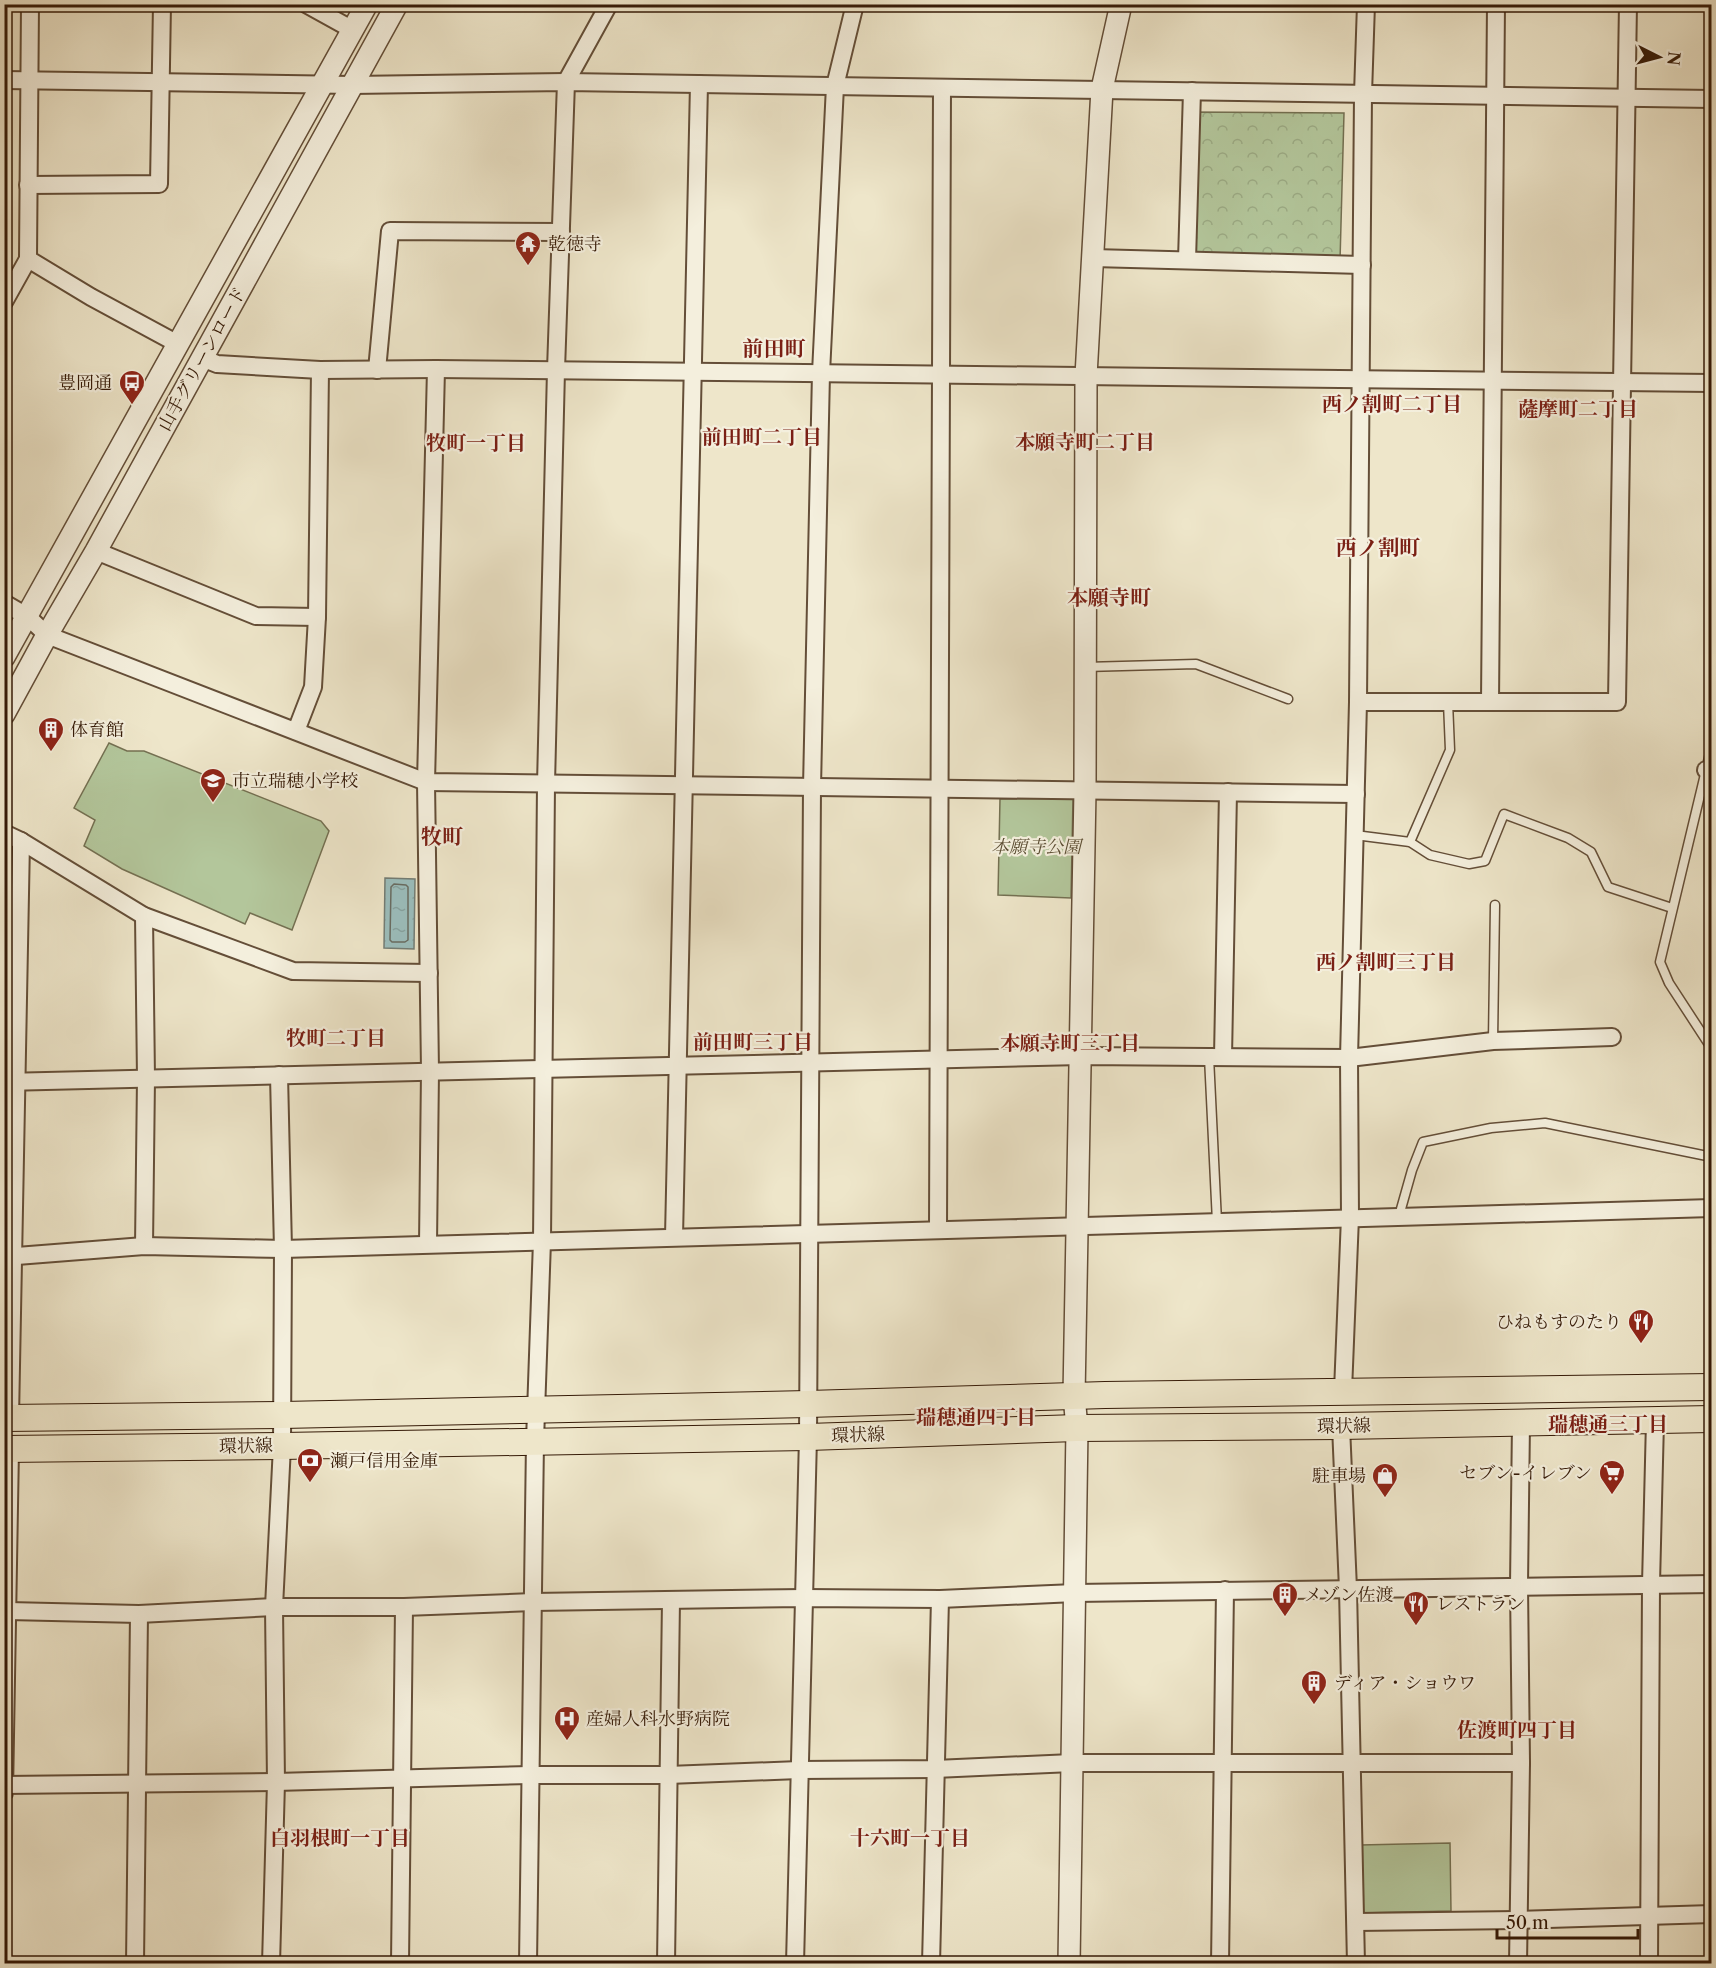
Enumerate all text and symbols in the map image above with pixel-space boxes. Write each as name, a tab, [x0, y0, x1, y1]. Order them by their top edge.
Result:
north arrow	[1629, 27, 1689, 87]
text: N	[1663, 51, 1685, 67]
temple icon: 乾徳寺	[513, 229, 543, 267]
place label: 乾徳寺	[548, 233, 602, 255]
street label: 山手グリーンロード	[153, 283, 251, 435]
district label: 前田町	[743, 336, 806, 361]
bus stop icon: 豊岡通	[117, 368, 147, 406]
place label: 豊岡通	[58, 372, 112, 394]
district label: 西ノ割町二丁目	[1322, 392, 1462, 416]
district label: 薩摩町二丁目	[1518, 397, 1638, 421]
district label: 前田町二丁目	[702, 425, 822, 449]
district label: 本願寺町二丁目	[1015, 430, 1155, 454]
district label: 牧町一丁目	[426, 431, 526, 455]
district label: 西ノ割町	[1336, 535, 1420, 560]
district label: 本願寺町	[1067, 585, 1151, 610]
building icon: 体育館	[36, 715, 66, 753]
place label: 体育館	[70, 719, 124, 741]
school or university icon: 市立瑞穂小学校	[198, 766, 228, 804]
place label: 市立瑞穂小学校	[232, 770, 358, 792]
district label: 牧町	[421, 824, 463, 849]
park label: 本願寺公園	[991, 836, 1084, 858]
district label: 西ノ割町三丁目	[1316, 950, 1456, 974]
district label: 牧町二丁目	[286, 1026, 386, 1050]
district label: 前田町三丁目	[693, 1030, 813, 1054]
district label: 本願寺町三丁目	[1000, 1031, 1140, 1055]
restaurant icon: ひねもすのたり	[1626, 1307, 1656, 1345]
place label: ひねもすのたり	[1496, 1311, 1622, 1333]
district label: 瑞穂通四丁目	[916, 1405, 1036, 1429]
district label: 瑞穂通三丁目	[1548, 1412, 1668, 1436]
street label: 環状線	[1317, 1415, 1371, 1437]
street label: 環状線	[831, 1423, 885, 1447]
street label: 環状線	[219, 1435, 273, 1457]
bank icon: 瀬戸信用金庫	[295, 1446, 325, 1484]
place label: 瀬戸信用金庫	[330, 1450, 438, 1472]
supermarket icon: セブン-イレブン	[1597, 1458, 1627, 1496]
shop icon: 駐車場	[1370, 1461, 1400, 1499]
place label: セブン-イレブン	[1459, 1462, 1592, 1484]
place label: 駐車場	[1312, 1465, 1366, 1487]
building icon: メゾン佐渡	[1270, 1580, 1300, 1618]
place label: メゾン佐渡	[1304, 1584, 1393, 1606]
restaurant icon: レストラン	[1401, 1589, 1431, 1627]
place label: レストラン	[1436, 1593, 1525, 1615]
building icon: ディア・ショウワ	[1299, 1668, 1329, 1706]
place label: ディア・ショウワ	[1334, 1672, 1476, 1694]
hospital icon: 産婦人科水野病院	[552, 1704, 582, 1742]
place label: 産婦人科水野病院	[586, 1708, 730, 1730]
district label: 佐渡町四丁目	[1457, 1718, 1577, 1742]
district label: 白羽根町一丁目	[270, 1826, 410, 1850]
district label: 十六町一丁目	[850, 1826, 970, 1850]
scale bar	[1497, 1902, 1638, 1940]
text: 50 m	[1506, 1912, 1549, 1934]

